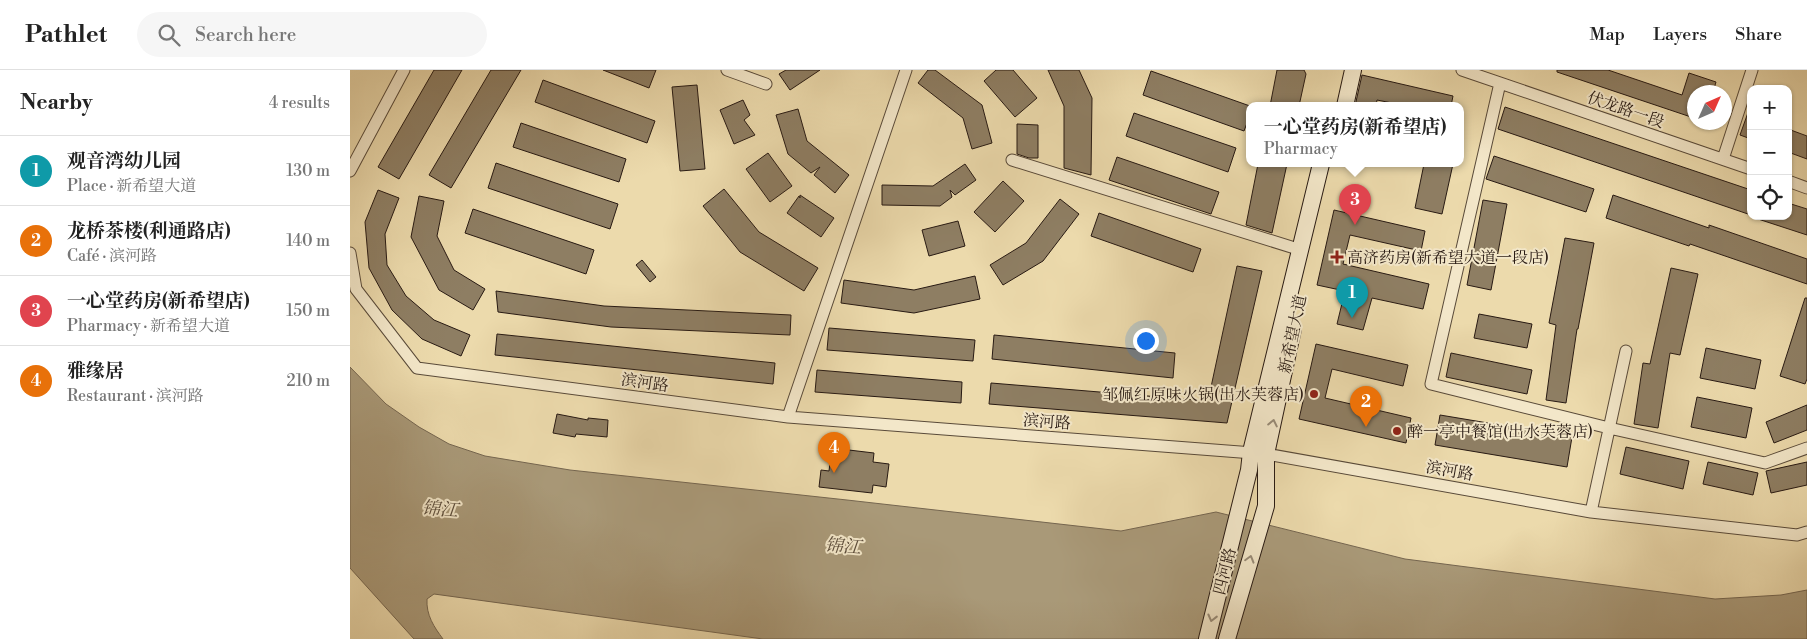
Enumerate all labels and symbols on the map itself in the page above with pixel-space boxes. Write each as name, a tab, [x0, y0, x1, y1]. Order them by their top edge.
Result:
north arrow	[1687, 85, 1732, 130]
street label: 伏龙路一段	[1585, 87, 1667, 132]
pin: 3	[1339, 184, 1371, 225]
place label: 高济药房(新希望大道一段店)	[1347, 248, 1549, 268]
marker: 高济药房(新希望大道一段店)	[1331, 251, 1343, 263]
pin: 1	[1336, 277, 1368, 318]
street label: 新希望大道	[1275, 293, 1311, 375]
your location	[1133, 328, 1159, 354]
street label: 滨河路	[620, 370, 670, 396]
place label: 邹佩红原味火锅(出水芙蓉店)	[1102, 385, 1304, 405]
pin: 2	[1350, 386, 1382, 427]
marker: 邹佩红原味火锅(出水芙蓉店)	[1308, 388, 1320, 400]
street label: 滨河路	[1022, 410, 1072, 434]
one-way arrow	[1267, 419, 1278, 428]
place label: 醉一亭中餐馆(出水芙蓉店)	[1407, 422, 1593, 442]
marker: 醉一亭中餐馆(出水芙蓉店)	[1391, 425, 1403, 437]
pin: 4	[818, 432, 850, 473]
street label: 滨河路	[1424, 457, 1475, 485]
water label: 锦江	[421, 496, 462, 523]
water label: 锦江	[824, 533, 865, 560]
street label: 四河路	[1209, 546, 1240, 597]
one-way arrow	[1245, 555, 1255, 563]
one-way arrow	[1207, 614, 1218, 623]

